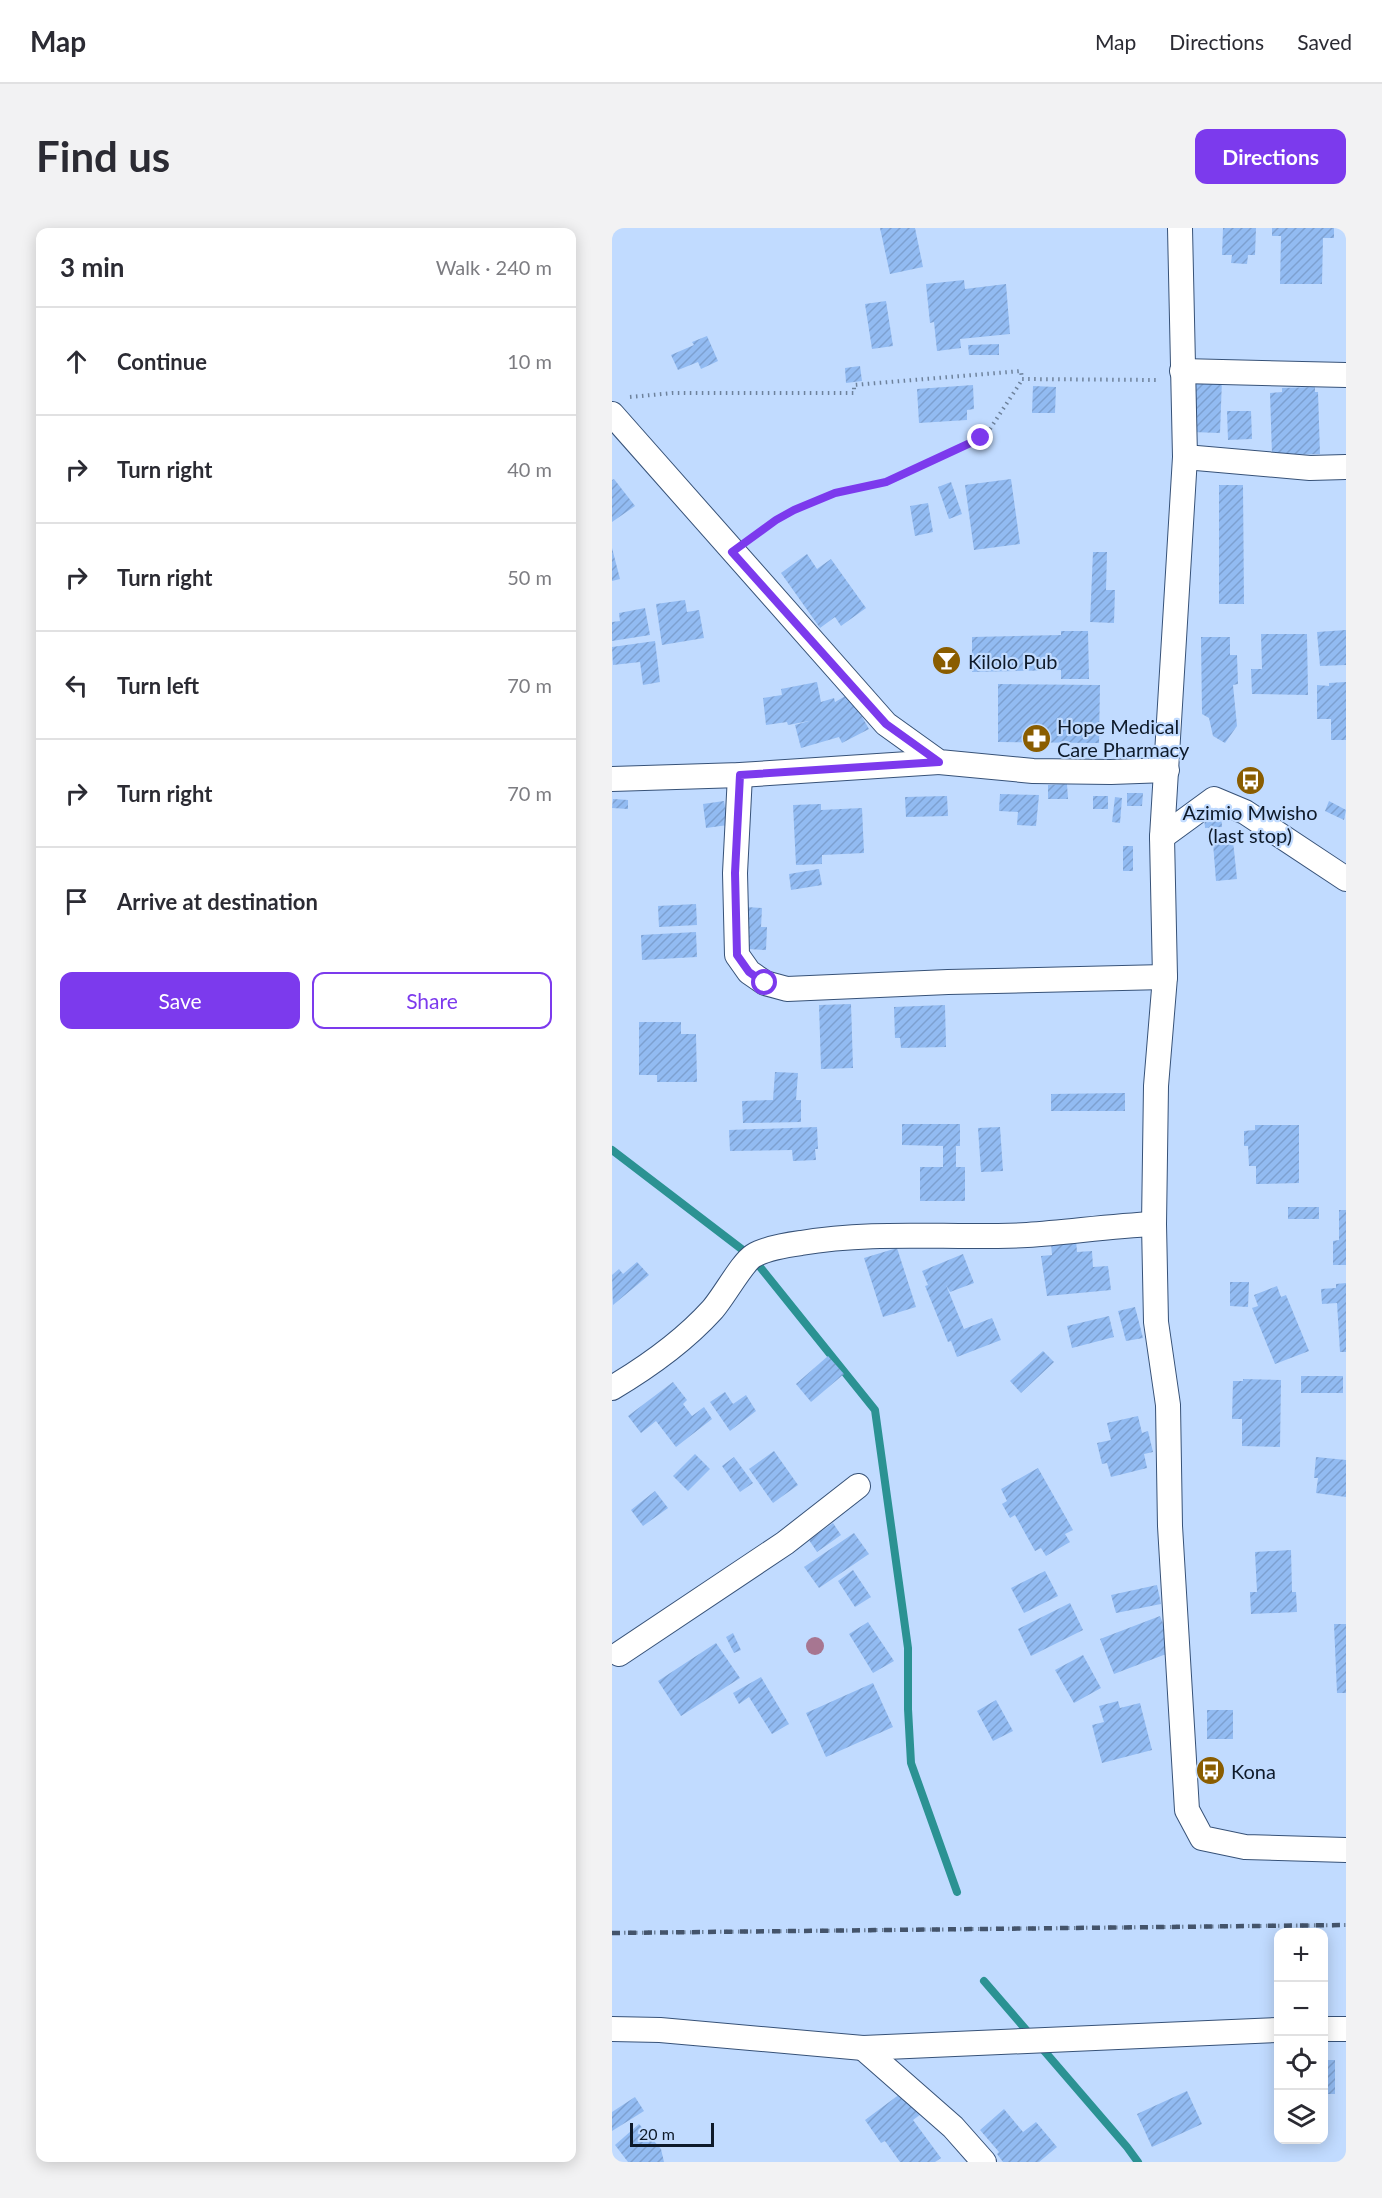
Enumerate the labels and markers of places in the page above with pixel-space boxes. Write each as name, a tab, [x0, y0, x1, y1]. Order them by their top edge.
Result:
bar icon: Kilolo Pub	[931, 645, 963, 677]
place label: Kilolo Pub	[968, 649, 1058, 673]
place label: Hope Medical Care Pharmacy	[1057, 714, 1190, 761]
pharmacy icon: Hope Medical Care Pharmacy	[1020, 722, 1052, 754]
bus stop icon: Azimio Mwisho (last stop)	[1234, 765, 1266, 797]
place label: Azimio Mwisho (last stop)	[1182, 800, 1318, 847]
bus stop icon: Kona	[1194, 1755, 1226, 1787]
place label: Kona	[1231, 1759, 1276, 1783]

